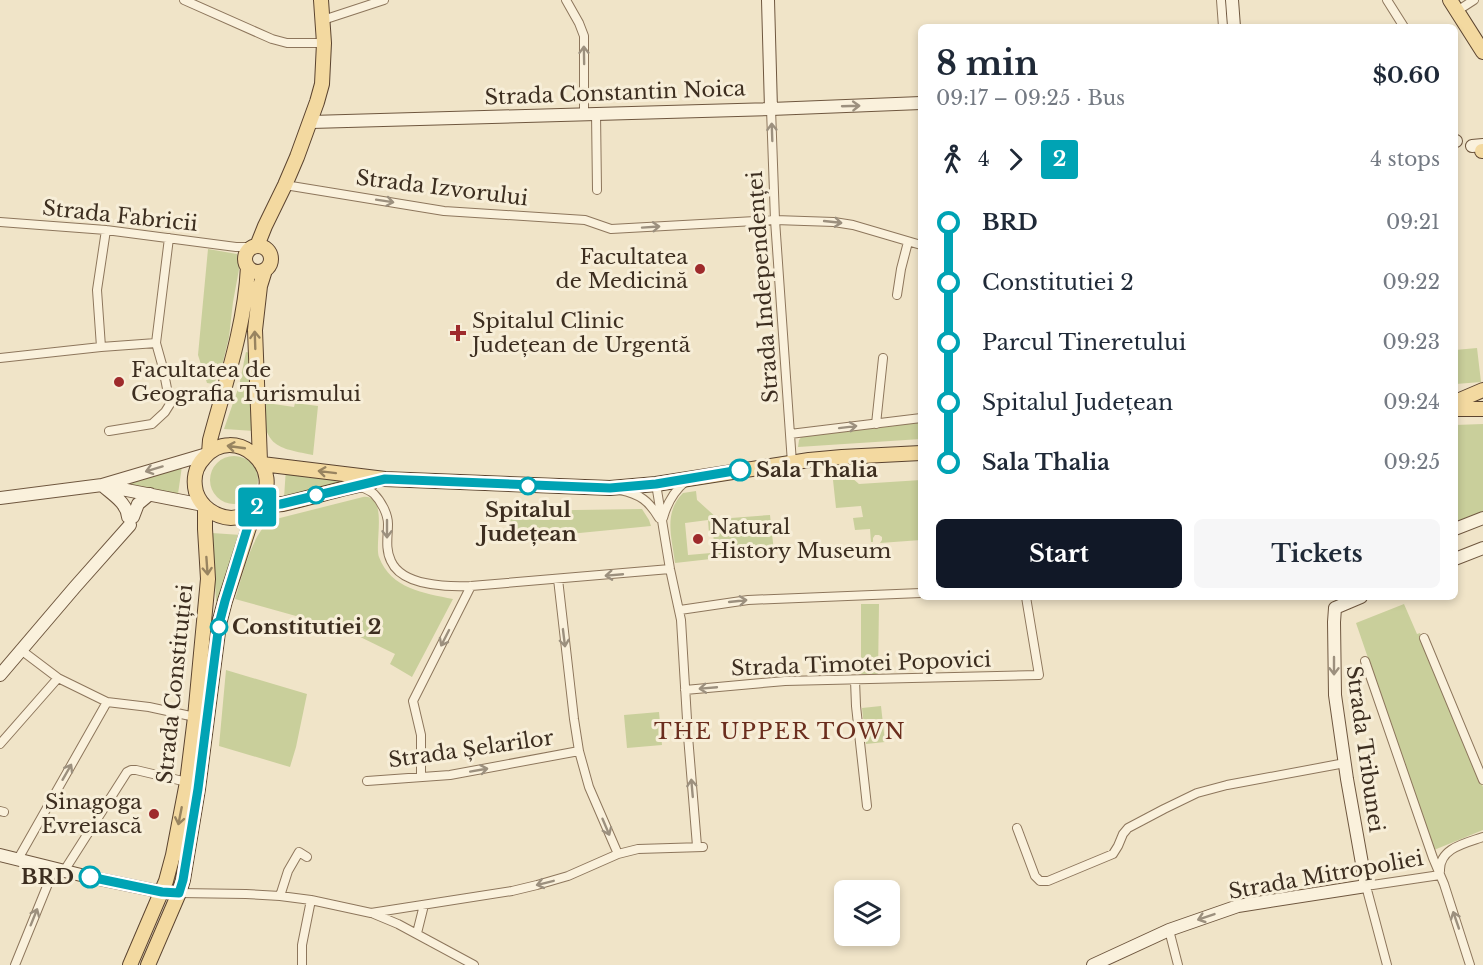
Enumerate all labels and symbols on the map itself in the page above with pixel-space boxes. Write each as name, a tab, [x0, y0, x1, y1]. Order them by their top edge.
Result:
one-way arrow	[578, 45, 590, 65]
street label: Strada Constantin Noica	[484, 75, 746, 111]
one-way arrow	[840, 100, 860, 111]
one-way arrow	[766, 122, 778, 142]
street label: Strada Izvorului	[354, 165, 530, 211]
street label: Strada Independenței	[742, 170, 784, 404]
street label: Strada Fabricii	[41, 195, 199, 237]
one-way arrow	[374, 196, 394, 207]
one-way arrow	[823, 217, 843, 228]
one-way arrow	[641, 221, 661, 232]
place label: Facultatea de Medicină	[556, 244, 688, 294]
marker: Facultatea de Medicină	[693, 262, 707, 276]
place label: Spitalul Clinic Județean de Urgentă	[469, 308, 691, 358]
marker: Spitalul Clinic Județean de Urgentă	[449, 324, 467, 342]
one-way arrow	[250, 330, 261, 350]
place label: Facultatea de Geografia Turismului	[131, 357, 361, 407]
marker: Facultatea de Geografia Turismului	[112, 375, 126, 389]
one-way arrow	[838, 421, 858, 432]
one-way arrow	[226, 442, 246, 453]
place label: Sala Thalia	[756, 457, 878, 483]
marker: Sala Thalia	[729, 459, 751, 481]
one-way arrow	[145, 464, 164, 475]
one-way arrow	[318, 466, 338, 477]
marker: Spitalul Județean	[519, 477, 537, 495]
unlabelled marker	[307, 486, 325, 504]
line badge: 2	[238, 488, 276, 526]
place label: Spitalul Județean	[475, 497, 577, 547]
place label: Natural History Museum	[710, 514, 892, 564]
one-way arrow	[381, 518, 393, 538]
marker: Natural History Museum	[691, 532, 705, 546]
one-way arrow	[201, 555, 212, 575]
one-way arrow	[605, 569, 625, 580]
street label: Strada Constituției	[152, 583, 198, 785]
one-way arrow	[727, 595, 747, 606]
place label: Constitutiei 2	[232, 614, 381, 640]
marker: Constitutiei 2	[210, 618, 228, 636]
one-way arrow	[559, 627, 570, 647]
one-way arrow	[439, 629, 450, 647]
street label: Strada Timotei Popovici	[730, 646, 992, 682]
one-way arrow	[1328, 655, 1340, 675]
street label: Strada Tribunei	[1340, 664, 1390, 834]
one-way arrow	[699, 683, 718, 694]
district label: THE UPPER TOWN	[654, 718, 906, 745]
street label: Strada Șelarilor	[387, 725, 555, 773]
one-way arrow	[61, 764, 73, 781]
one-way arrow	[468, 764, 488, 775]
one-way arrow	[686, 779, 697, 799]
place label: Sinagoga Evreiască	[41, 789, 142, 839]
one-way arrow	[174, 806, 185, 826]
marker: Sinagoga Evreiască	[147, 807, 161, 821]
one-way arrow	[601, 817, 612, 835]
street label: Strada Mitropoliei	[1227, 845, 1425, 905]
place label: BRD	[21, 864, 74, 890]
marker: BRD	[79, 866, 101, 888]
one-way arrow	[535, 877, 554, 889]
one-way arrow	[30, 908, 41, 926]
one-way arrow	[1449, 911, 1460, 930]
one-way arrow	[1197, 913, 1216, 924]

